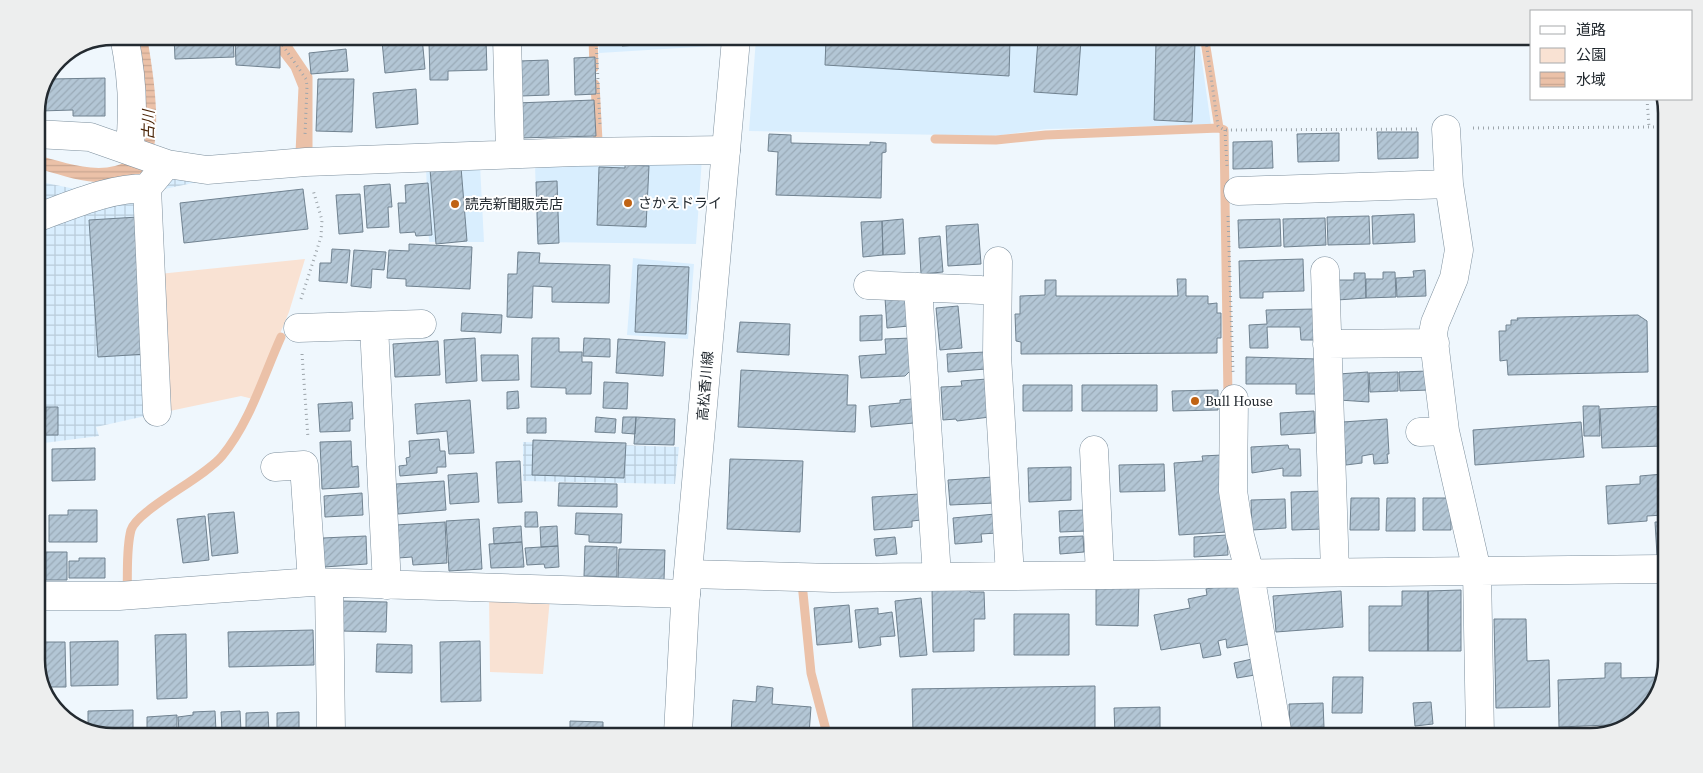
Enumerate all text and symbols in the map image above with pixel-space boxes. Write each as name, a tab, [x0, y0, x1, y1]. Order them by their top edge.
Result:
legend	[1530, 10, 1693, 100]
text: 道路	[1576, 19, 1606, 40]
text: 公園	[1576, 44, 1606, 65]
text: 水域	[1576, 69, 1606, 90]
water label: 古川	[137, 108, 159, 140]
place label: さかえドライ	[638, 193, 722, 213]
place label: 読売新聞販売店	[465, 194, 563, 214]
marker: さかえドライ	[622, 197, 634, 209]
marker: 読売新聞販売店	[449, 198, 461, 210]
street label: 高松香川線	[692, 350, 718, 422]
place label: Bull House	[1205, 391, 1273, 411]
marker: Bull House	[1189, 395, 1201, 407]

